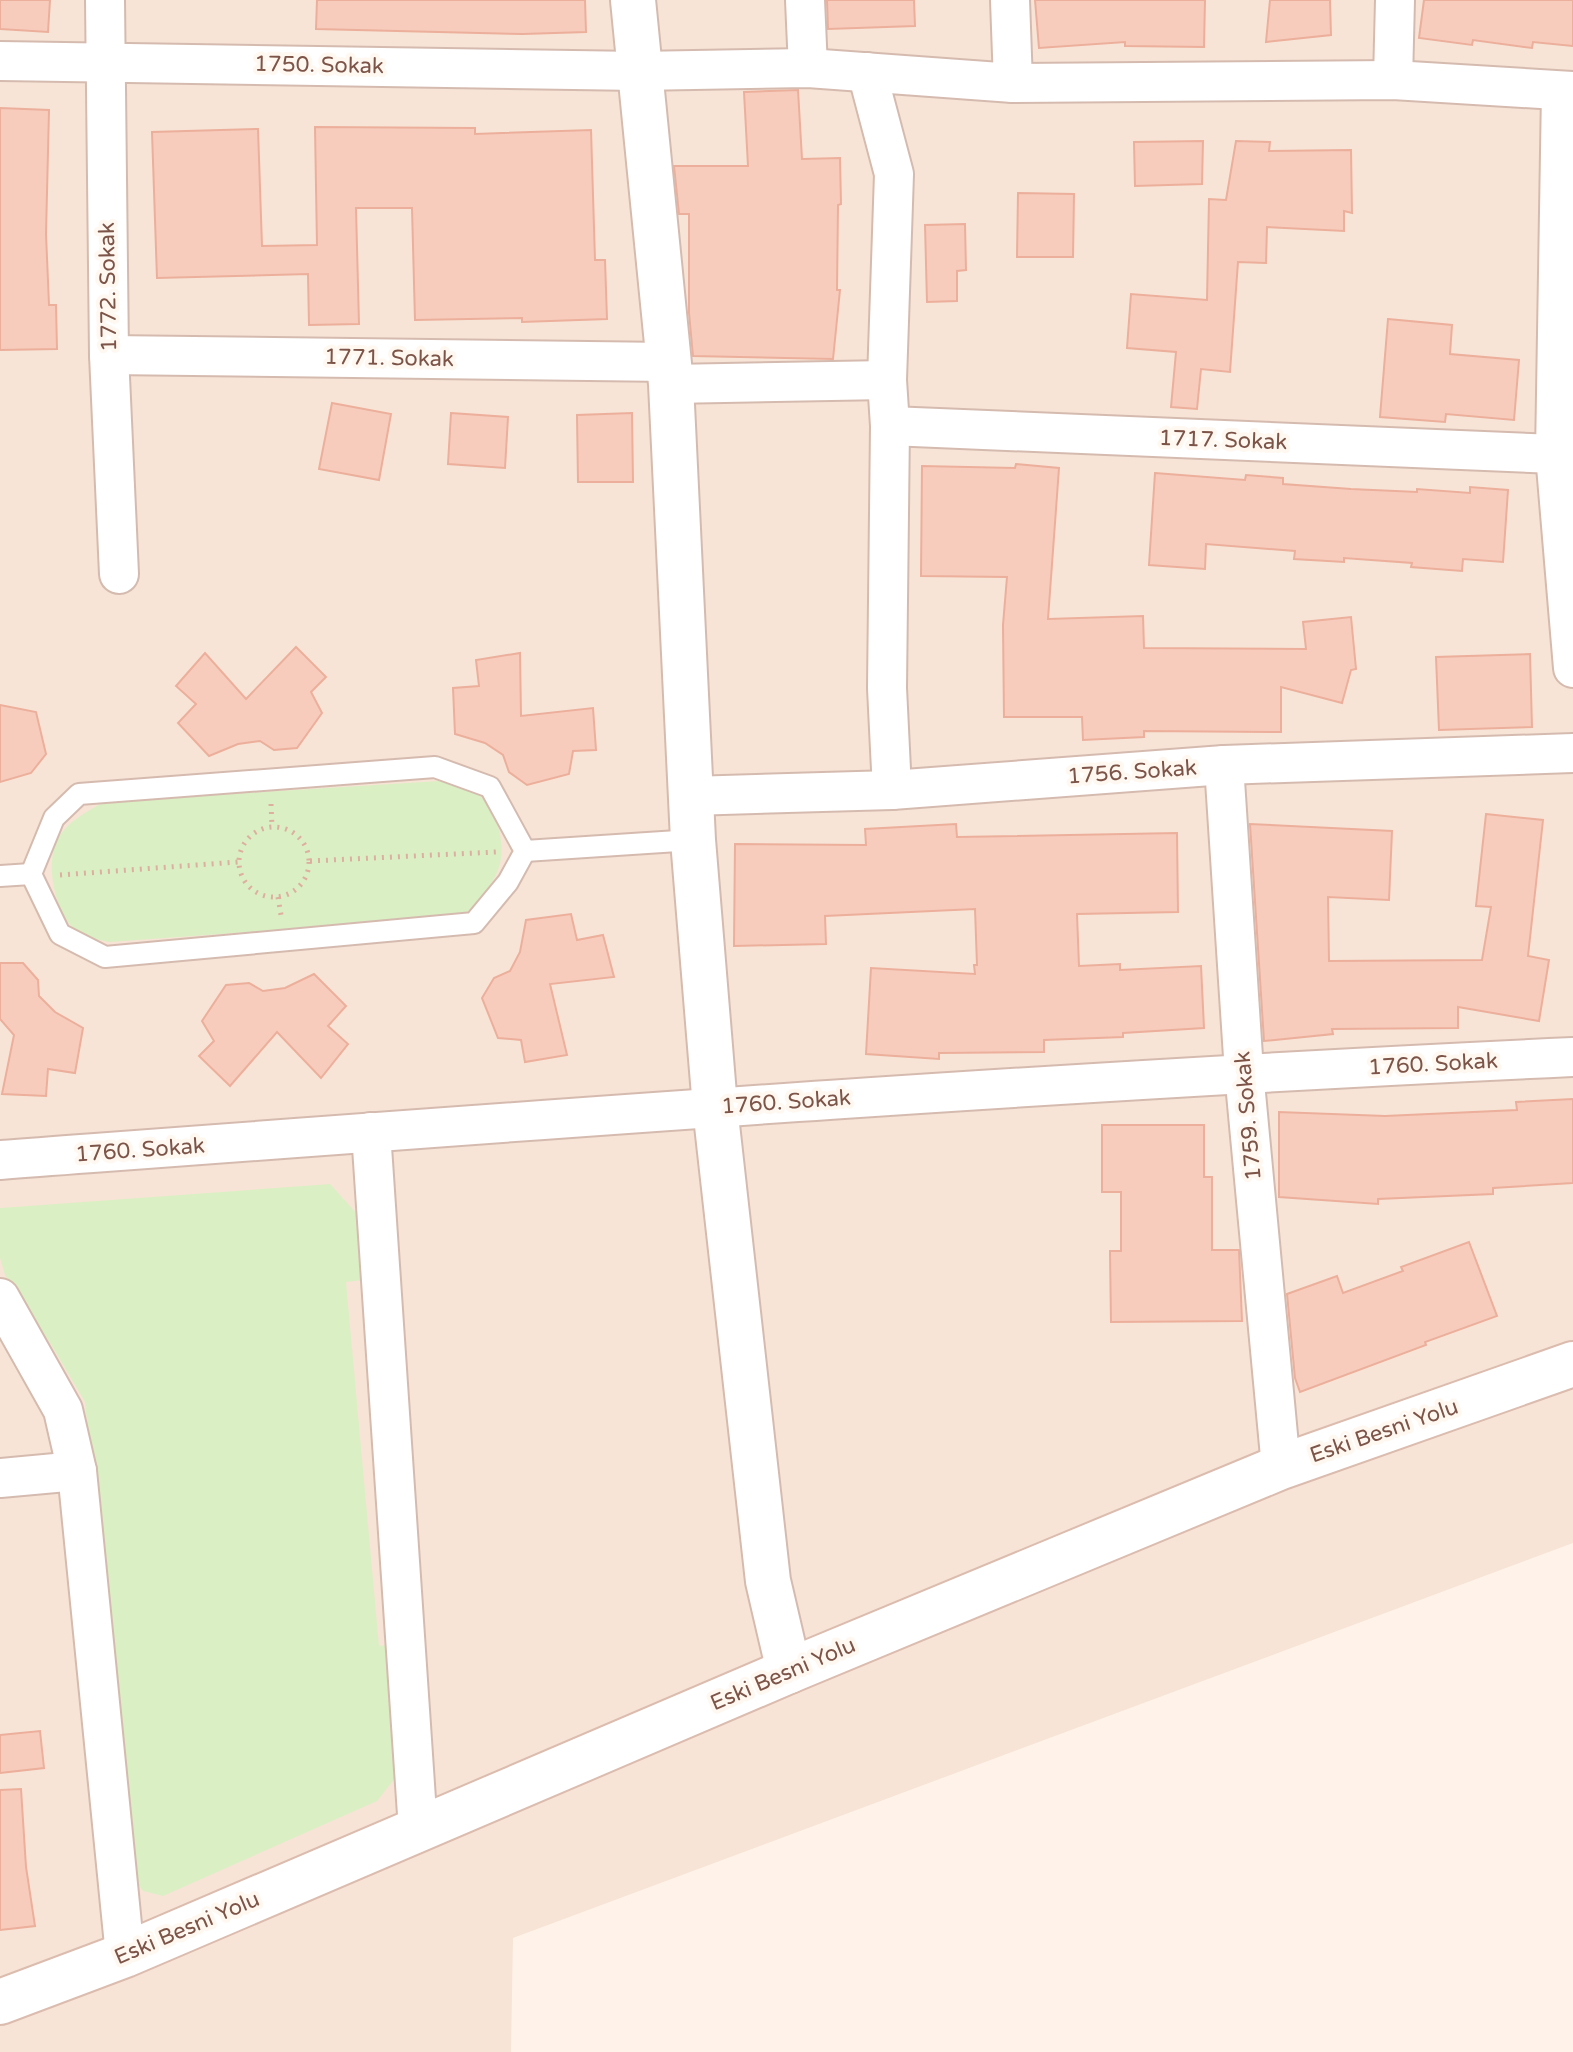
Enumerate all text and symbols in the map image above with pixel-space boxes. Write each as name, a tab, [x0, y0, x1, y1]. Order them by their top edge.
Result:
street label: 1750. Sokak	[254, 51, 384, 79]
street label: 1772. Sokak	[94, 222, 122, 352]
street label: 1771. Sokak	[324, 344, 454, 372]
street label: 1717. Sokak	[1158, 425, 1288, 455]
street label: 1756. Sokak	[1066, 755, 1198, 789]
street label: 1760. Sokak	[1368, 1048, 1498, 1080]
street label: 1759. Sokak	[1229, 1050, 1267, 1182]
street label: 1760. Sokak	[720, 1085, 852, 1119]
street label: 1760. Sokak	[74, 1133, 206, 1167]
street label: Eski Besni Yolu	[1306, 1393, 1462, 1469]
street label: Eski Besni Yolu	[707, 1632, 859, 1716]
street label: Eski Besni Yolu	[111, 1886, 263, 1970]

